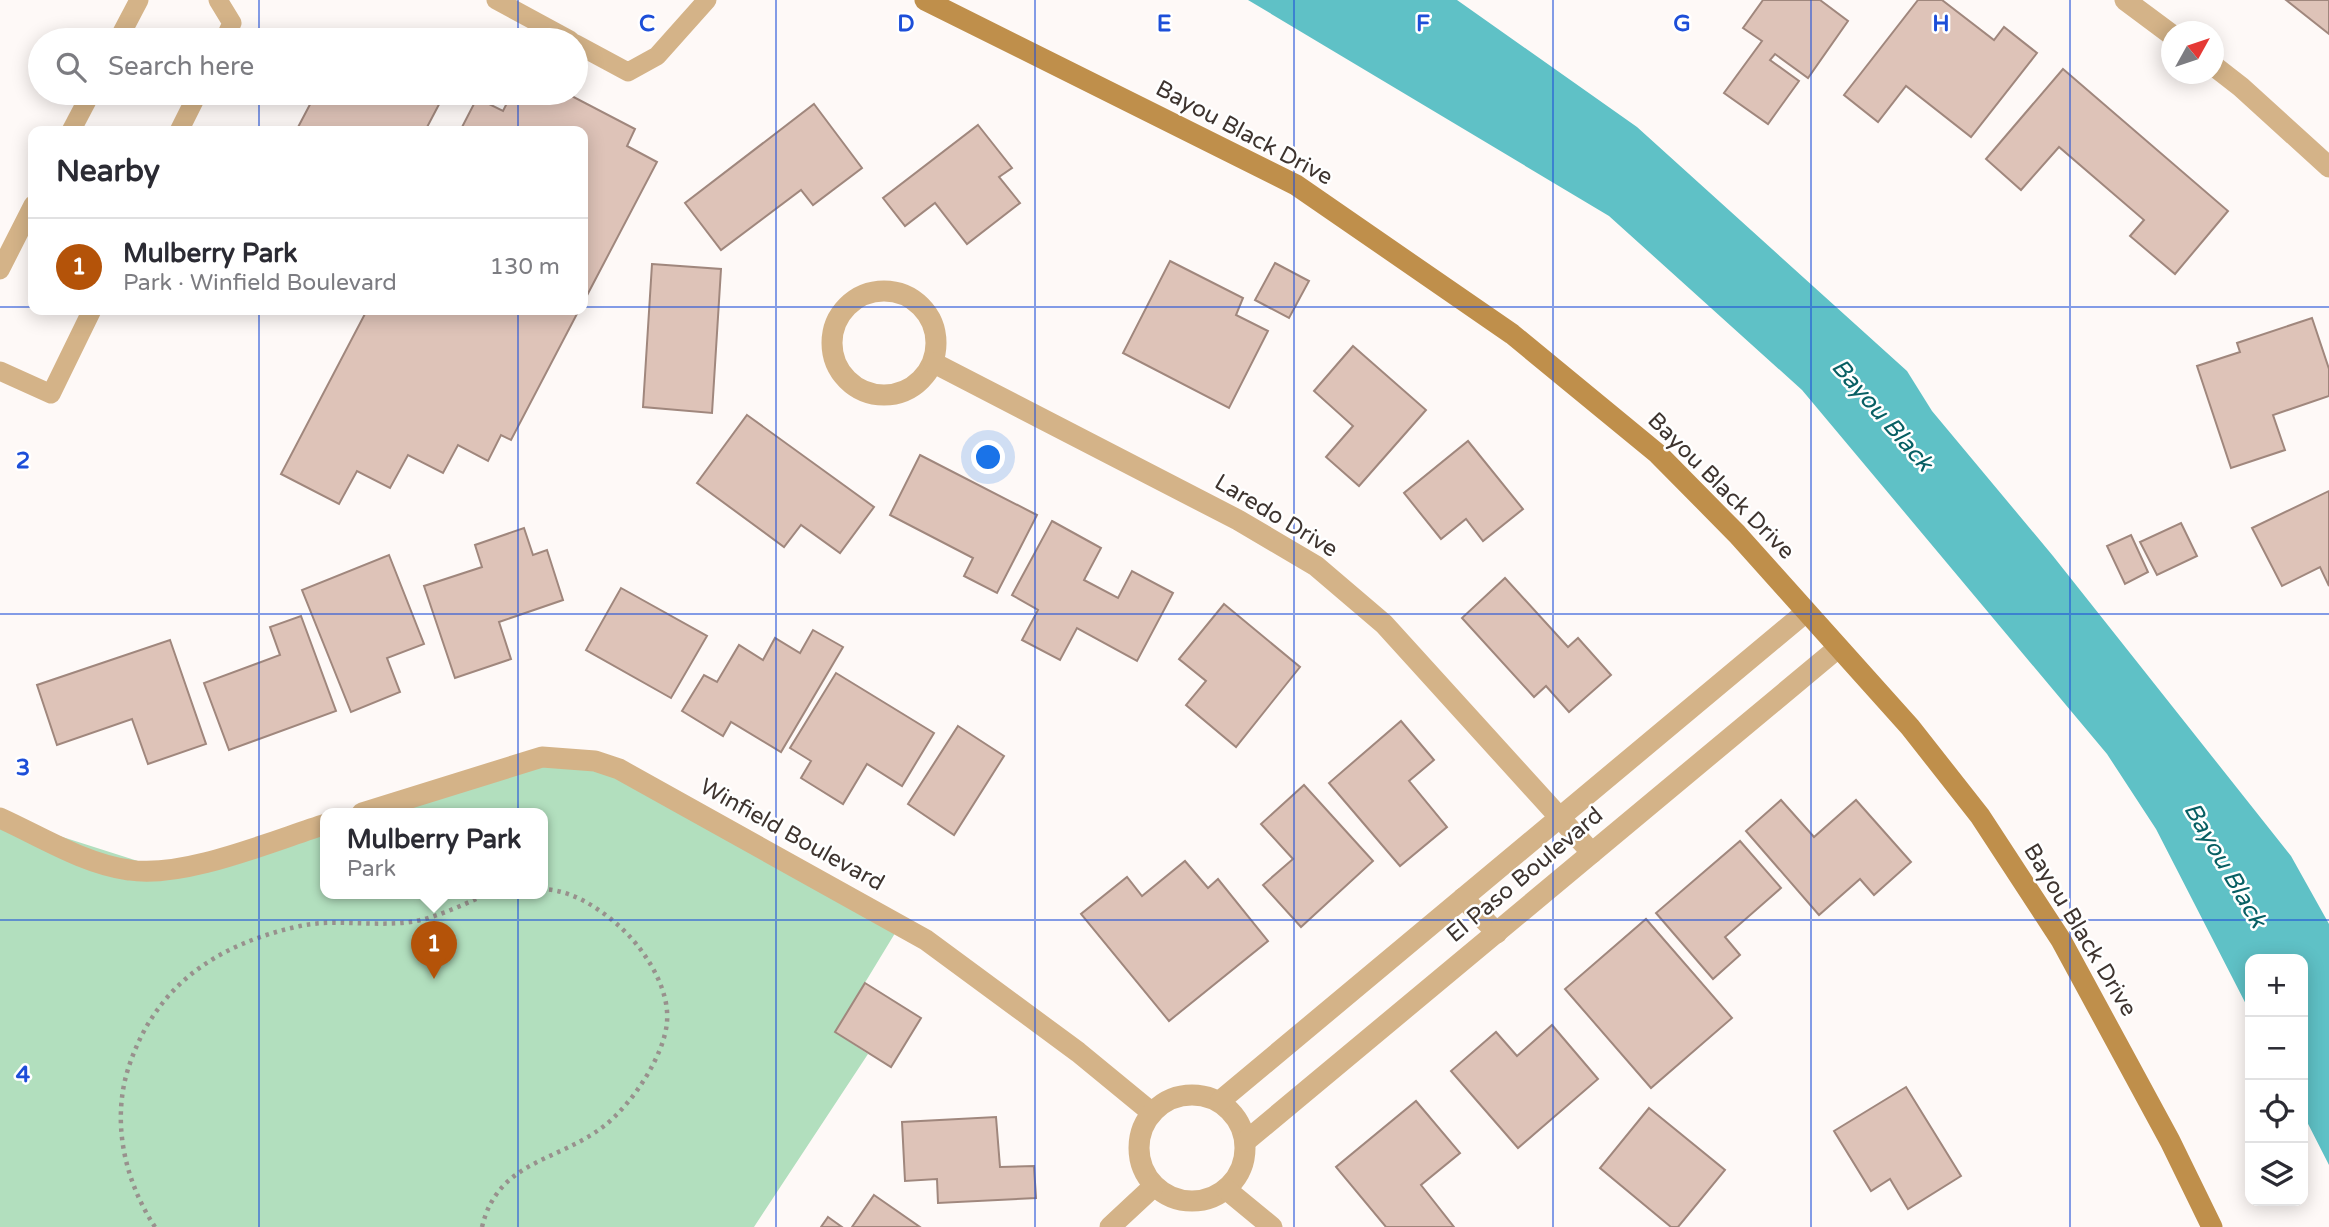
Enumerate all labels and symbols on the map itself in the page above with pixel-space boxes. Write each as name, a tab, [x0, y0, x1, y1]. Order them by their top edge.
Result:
text: C	[639, 10, 655, 38]
text: D	[897, 10, 915, 38]
text: E	[1157, 10, 1171, 38]
text: F	[1416, 10, 1430, 38]
text: G	[1673, 10, 1691, 38]
text: H	[1932, 10, 1950, 38]
north arrow	[2161, 21, 2224, 84]
street label: Bayou Black Drive	[1151, 74, 1337, 192]
water label: Bayou Black	[1825, 353, 1940, 479]
street label: Bayou Black Drive	[1642, 407, 1800, 565]
your location	[971, 440, 1005, 474]
text: 2	[16, 447, 30, 475]
street label: Laredo Drive	[1209, 468, 1343, 564]
text: 3	[16, 754, 30, 782]
street label: Winfield Boulevard	[695, 773, 889, 897]
water label: Bayou Black	[2177, 797, 2273, 934]
street label: El Paso Boulevard	[1441, 801, 1609, 949]
street label: Bayou Black Drive	[2017, 838, 2143, 1022]
pin: 1	[411, 921, 457, 979]
text: 4	[16, 1061, 31, 1089]

